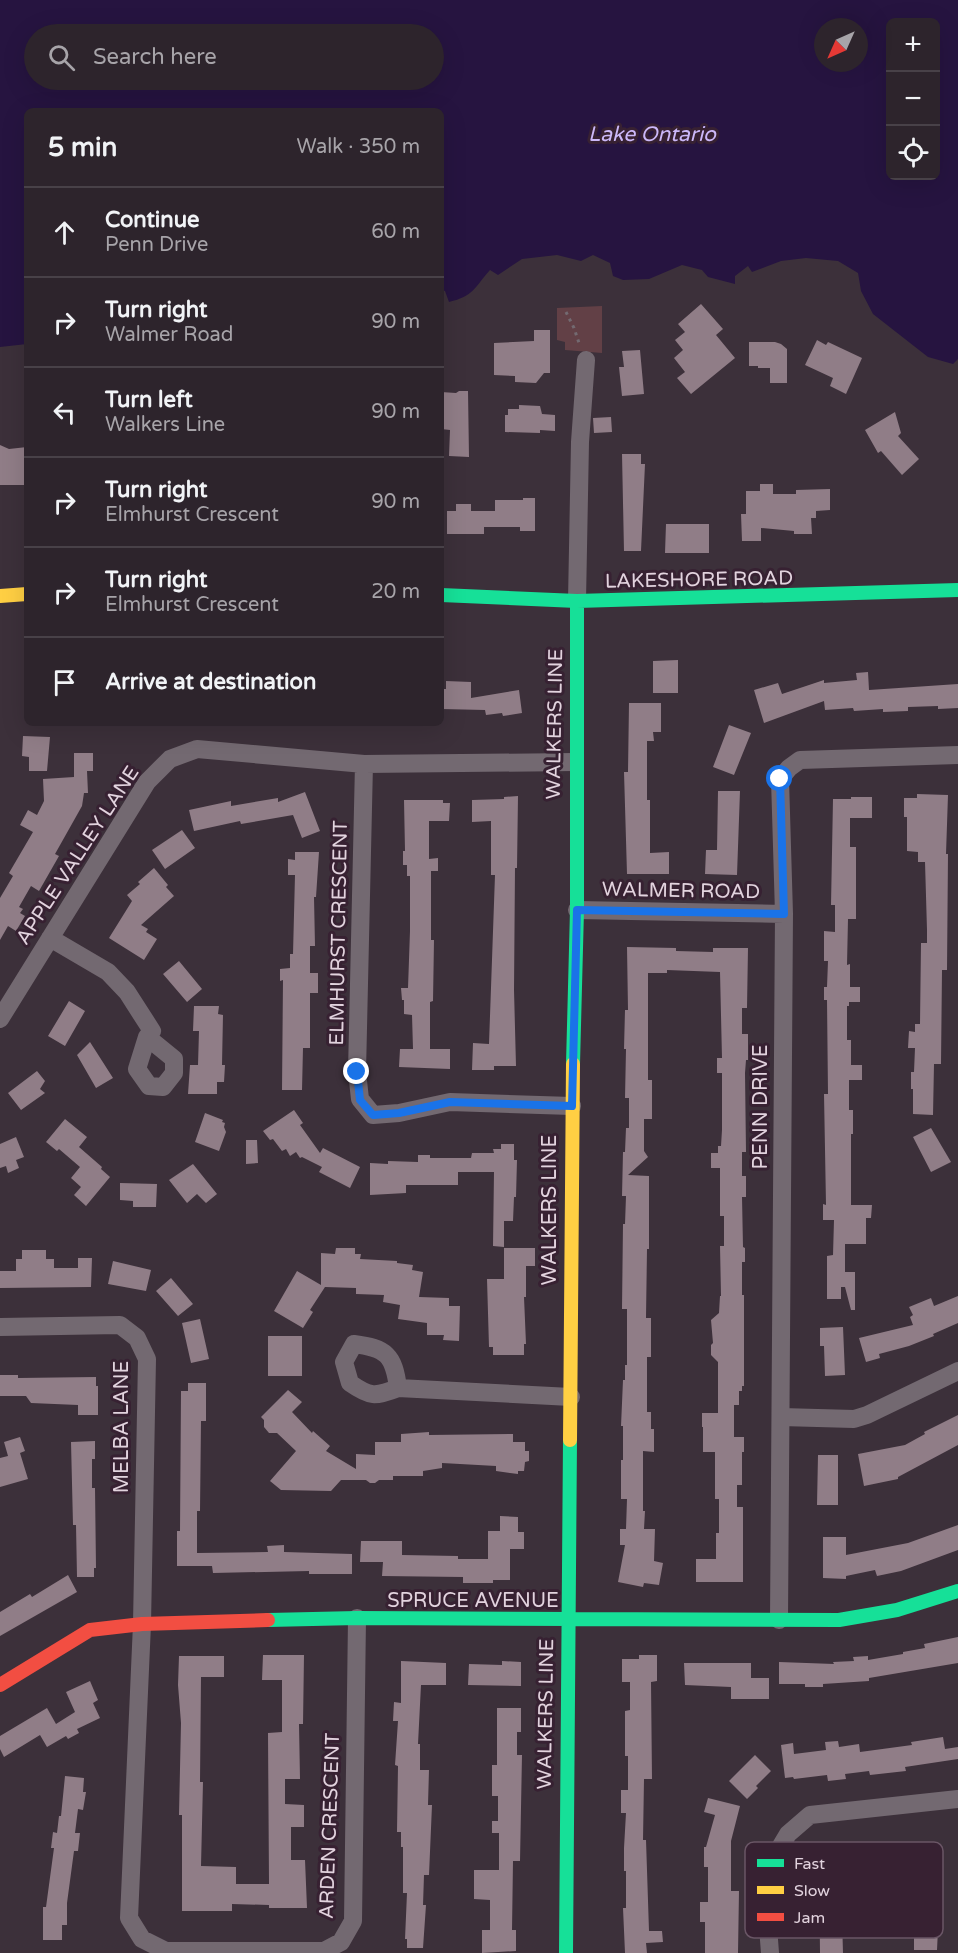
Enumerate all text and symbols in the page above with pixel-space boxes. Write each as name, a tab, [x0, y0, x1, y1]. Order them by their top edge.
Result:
north arrow	[814, 18, 868, 72]
map controls	[886, 18, 940, 180]
button: +	[886, 18, 940, 72]
search box	[24, 24, 444, 90]
icon: search	[45, 41, 78, 74]
text: Search here	[93, 44, 217, 70]
button: −	[886, 72, 940, 126]
water label: Lake Ontario	[588, 122, 717, 147]
button: locate	[886, 126, 940, 180]
text: 5 min	[48, 132, 117, 163]
text: Walk · 350 m	[297, 135, 420, 159]
text: Continue	[105, 207, 200, 233]
icon: ahead	[48, 216, 81, 249]
text: 60 m	[371, 220, 420, 244]
text: Penn Drive	[105, 233, 208, 257]
text: Turn right	[105, 297, 207, 323]
icon: right	[48, 306, 81, 339]
text: 90 m	[371, 310, 420, 334]
text: Walmer Road	[105, 323, 233, 347]
text: Turn left	[105, 387, 193, 413]
icon: left	[48, 396, 81, 429]
text: 90 m	[371, 400, 420, 424]
text: Walkers Line	[105, 413, 225, 437]
text: Turn right	[105, 477, 207, 503]
icon: right	[48, 486, 81, 519]
text: 90 m	[371, 490, 420, 514]
text: Elmhurst Crescent	[105, 503, 279, 527]
street label: LAKESHORE ROAD	[605, 566, 793, 594]
text: Turn right	[105, 567, 207, 593]
icon: right	[48, 576, 81, 609]
text: 20 m	[371, 580, 420, 604]
text: Elmhurst Crescent	[105, 593, 279, 617]
street label: WALKERS LINE	[542, 649, 568, 800]
icon: arrive	[48, 666, 81, 699]
text: Arrive at destination	[105, 669, 316, 695]
street label: APPLE VALLEY LANE	[11, 762, 145, 949]
route start	[766, 765, 792, 791]
street label: ELMHURST CRESCENT	[325, 820, 353, 1046]
street label: WALMER ROAD	[602, 878, 760, 904]
street label: PENN DRIVE	[749, 1044, 773, 1170]
route end	[343, 1058, 369, 1084]
street label: WALKERS LINE	[538, 1135, 562, 1285]
street label: MELBA LANE	[110, 1361, 134, 1493]
street label: SPRUCE AVENUE	[387, 1589, 559, 1613]
street label: WALKERS LINE	[533, 1639, 559, 1790]
street label: ARDEN CRESCENT	[315, 1733, 345, 1920]
legend	[745, 1842, 943, 1938]
text: Fast	[794, 1854, 825, 1874]
text: Slow	[794, 1881, 830, 1901]
text: Jam	[794, 1908, 825, 1928]

